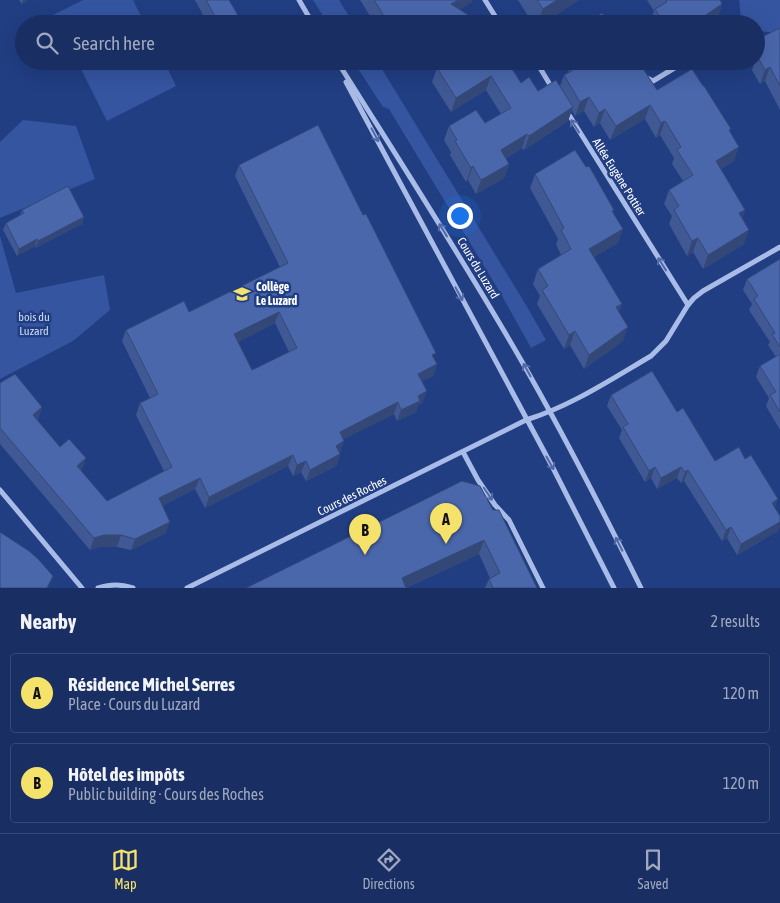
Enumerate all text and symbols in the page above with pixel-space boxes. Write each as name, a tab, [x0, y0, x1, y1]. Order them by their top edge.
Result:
search box	[15, 15, 765, 70]
icon: search	[33, 29, 61, 57]
text: Search here	[73, 32, 155, 54]
one-way arrow	[570, 119, 580, 133]
one-way arrow	[371, 127, 380, 142]
street label: Allée Eugène Pottier	[590, 136, 649, 219]
your location	[447, 203, 473, 229]
one-way arrow	[438, 224, 448, 238]
street label: Cours du Luzard	[454, 235, 502, 301]
one-way arrow	[656, 257, 666, 271]
place label: Collège Le Luzard	[256, 280, 298, 308]
school or university icon: Collège Le Luzard	[232, 284, 252, 304]
one-way arrow	[455, 286, 464, 301]
park label: bois du Luzard	[18, 310, 50, 338]
one-way arrow	[521, 363, 531, 377]
one-way arrow	[545, 455, 555, 470]
street label: Cours des Roches	[315, 473, 389, 519]
one-way arrow	[483, 487, 493, 501]
pin: A	[430, 503, 462, 544]
pin: B	[349, 514, 381, 555]
one-way arrow	[614, 537, 624, 552]
text: Nearby	[20, 609, 76, 633]
text: 2 results	[710, 612, 760, 630]
text: Résidence Michel Serres	[68, 673, 235, 695]
text: A	[33, 684, 41, 702]
text: 120 m	[723, 684, 759, 702]
text: Place · Cours du Luzard	[68, 695, 200, 713]
text: Hôtel des impôts	[68, 763, 185, 785]
text: B	[33, 774, 41, 792]
text: 120 m	[723, 774, 759, 792]
text: Public building · Cours des Roches	[68, 785, 264, 803]
tab: Map	[111, 846, 139, 892]
tab: Directions	[362, 846, 415, 892]
tab: Saved	[638, 846, 669, 892]

